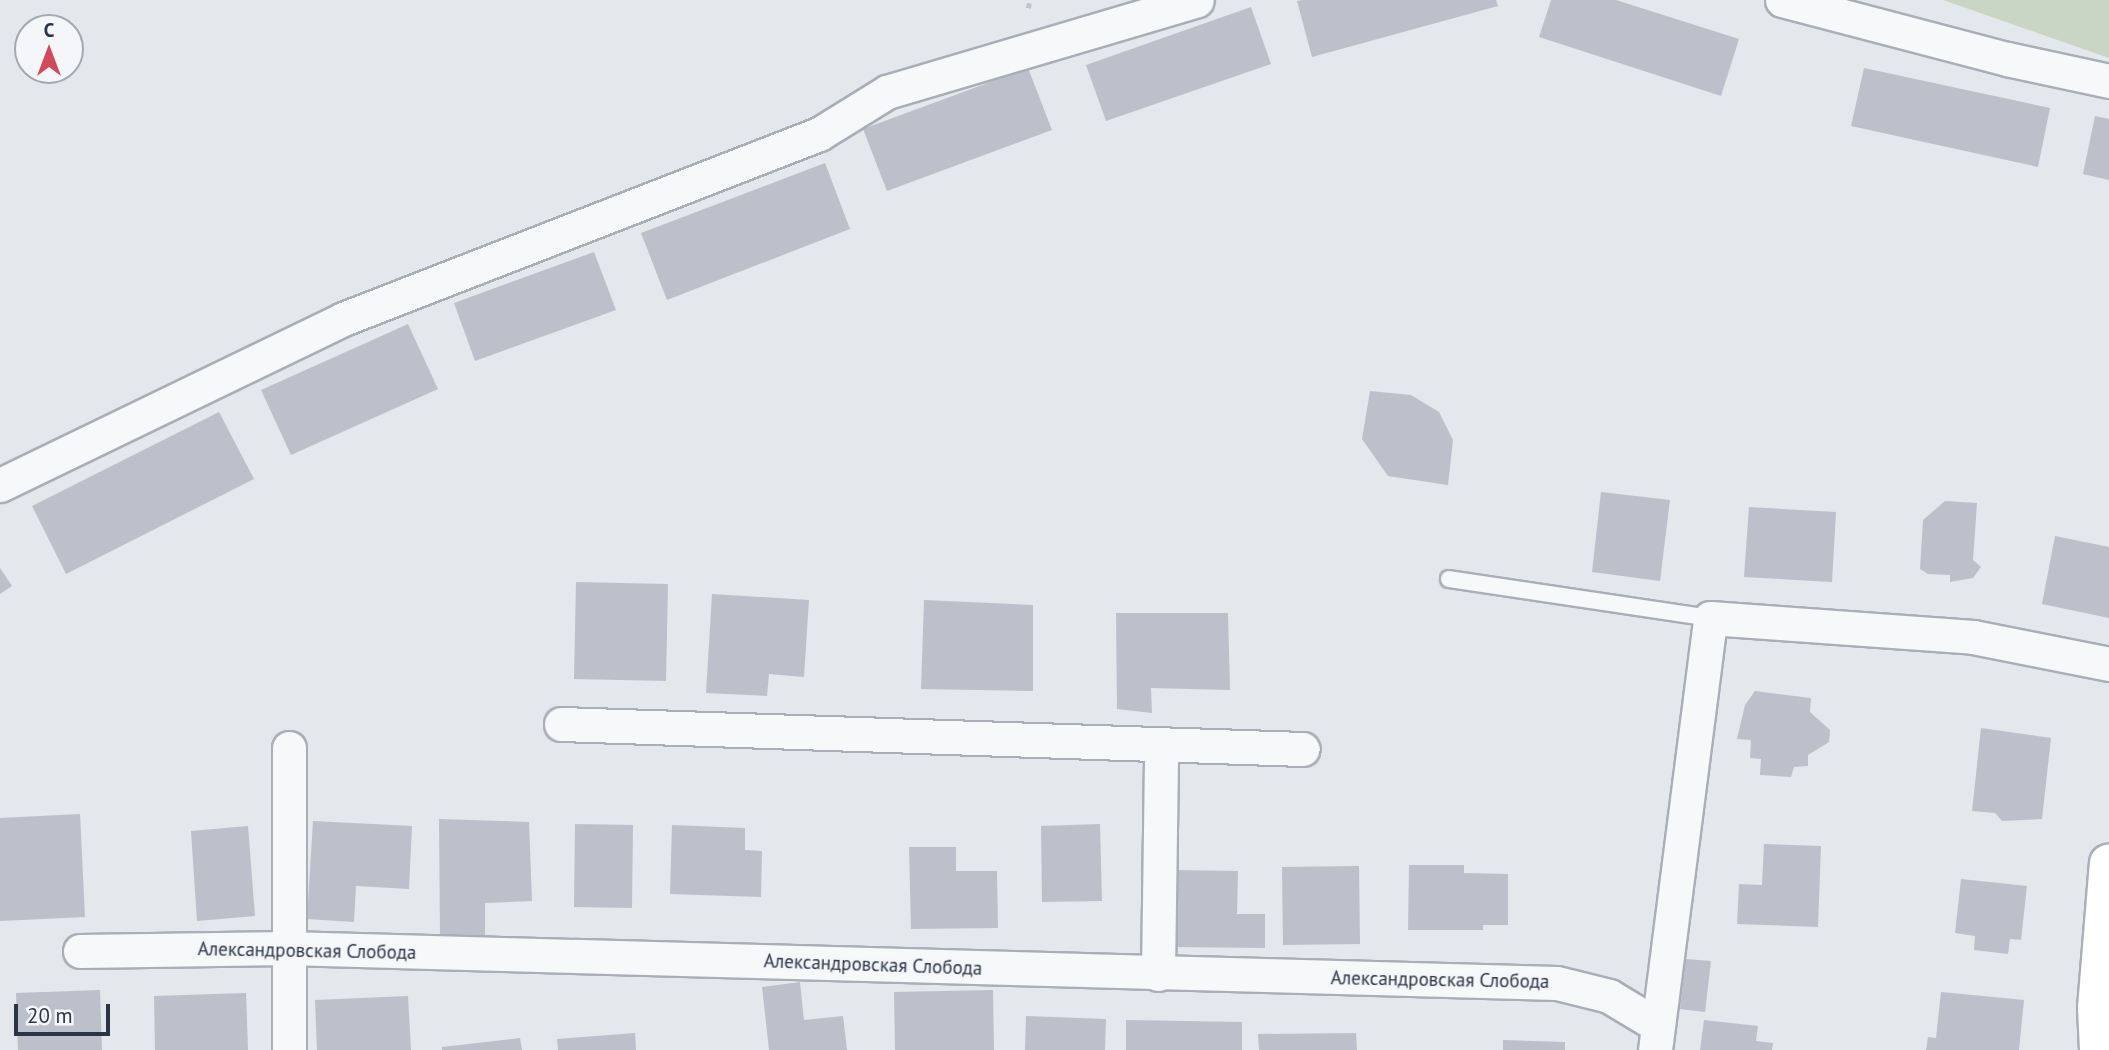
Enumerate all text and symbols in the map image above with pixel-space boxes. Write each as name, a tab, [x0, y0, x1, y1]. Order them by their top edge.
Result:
north arrow	[14, 14, 84, 84]
text: С	[44, 18, 54, 42]
street label: Александровская Слобода	[197, 938, 417, 964]
street label: Александровская Слобода	[763, 950, 983, 980]
street label: Александровская Слобода	[1330, 967, 1550, 993]
scale bar	[18, 990, 114, 1034]
text: 20 m	[27, 1002, 73, 1029]

